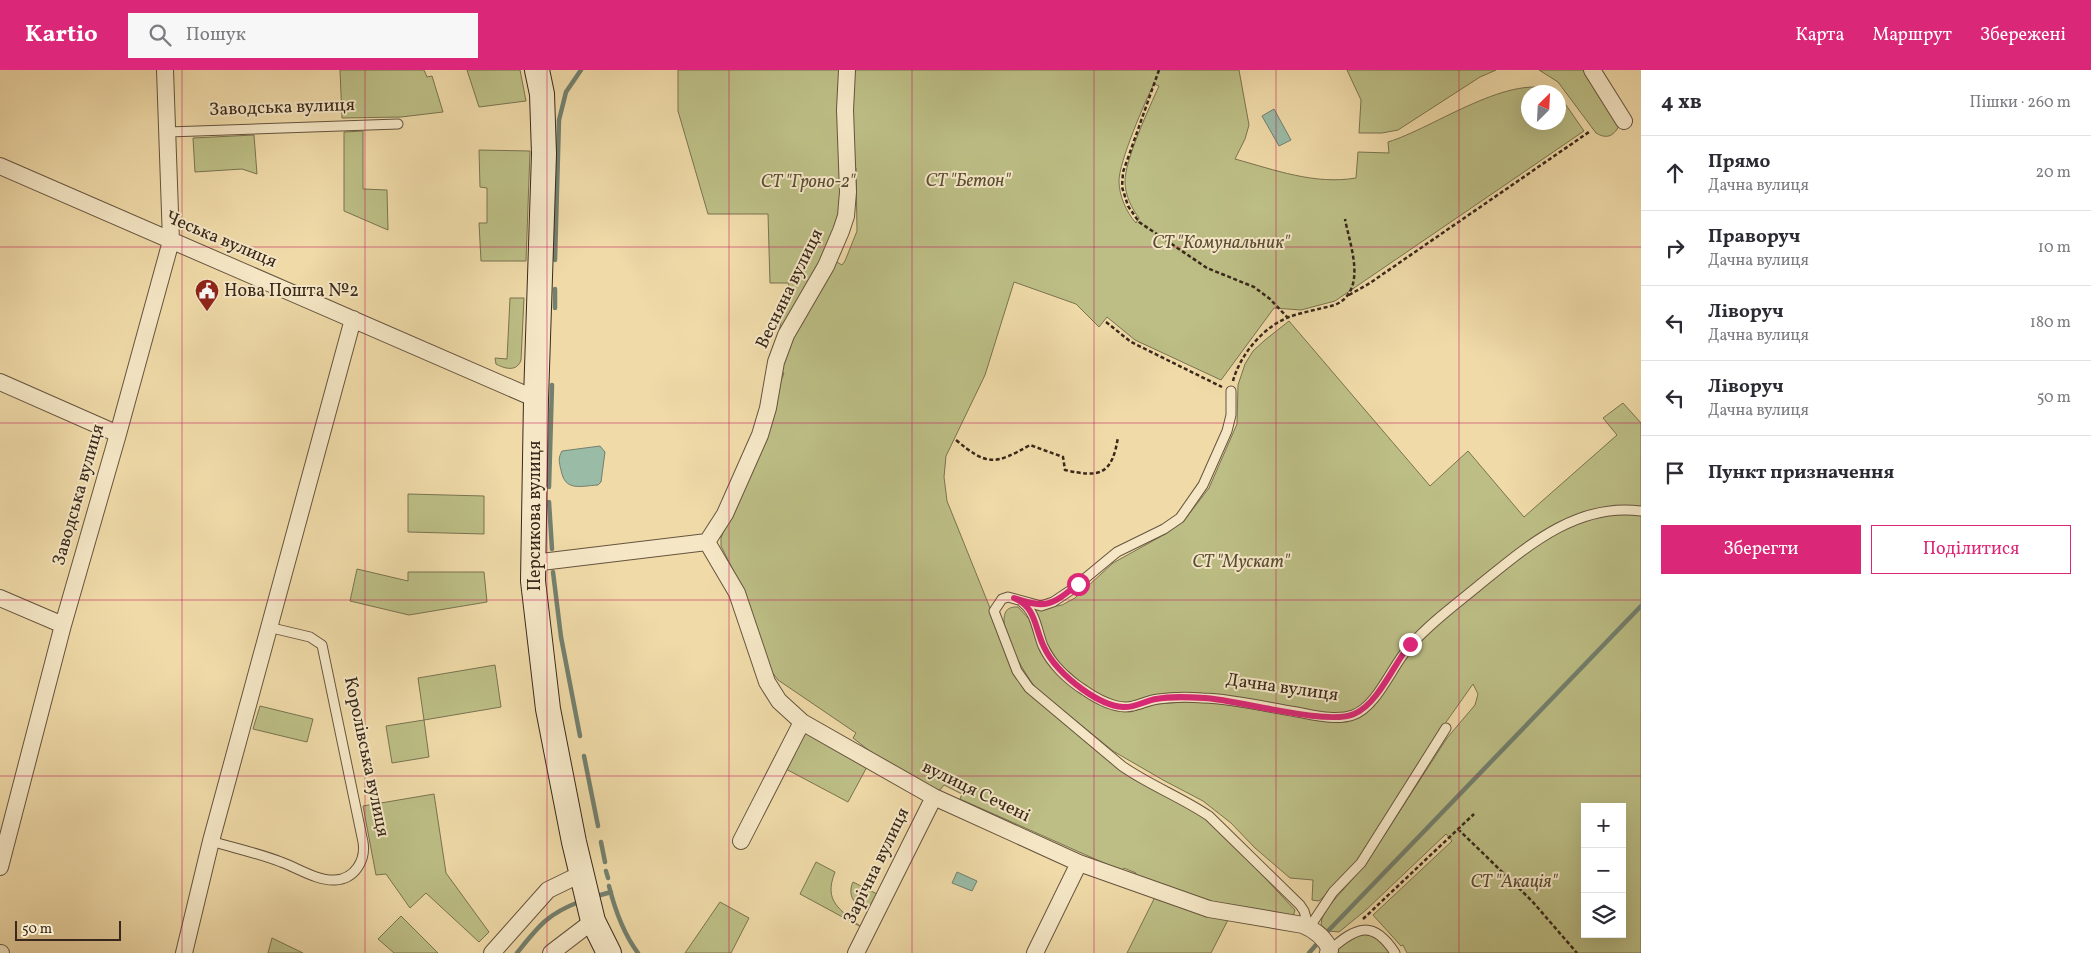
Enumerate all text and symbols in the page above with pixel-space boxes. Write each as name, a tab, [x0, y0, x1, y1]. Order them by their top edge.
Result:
search box	[128, 13, 478, 58]
text: Kartio	[25, 18, 98, 52]
icon: search	[146, 21, 174, 49]
text: Пошук	[186, 22, 246, 48]
text: Карта	[1796, 23, 1844, 48]
text: Маршрут	[1872, 23, 1952, 48]
text: Збережені	[1980, 23, 2066, 48]
north arrow	[1521, 85, 1566, 130]
text: 4 хв	[1661, 88, 1702, 117]
text: Пішки · 260 m	[1970, 92, 2071, 114]
street label: Заводська вулиця	[209, 93, 355, 123]
text: Прямо	[1708, 149, 1770, 175]
icon: ahead	[1661, 159, 1689, 187]
text: 20 m	[2036, 162, 2071, 184]
park label: СТ "Бетон"	[925, 169, 1012, 194]
park label: СТ "Гроно-2"	[761, 170, 856, 195]
text: Дачна вулиця	[1708, 175, 1809, 197]
street label: Чеська вулиця	[161, 205, 281, 275]
text: Праворуч	[1708, 224, 1800, 250]
street label: Весняна вулиця	[750, 225, 830, 353]
park label: СТ "Комунальник"	[1152, 231, 1291, 256]
icon: right	[1661, 234, 1689, 262]
text: 10 m	[2038, 237, 2071, 259]
text: Дачна вулиця	[1708, 250, 1809, 272]
public building icon: Нова Пошта №2	[194, 278, 220, 312]
place label: Нова Пошта №2	[224, 279, 359, 304]
text: Ліворуч	[1708, 299, 1783, 325]
icon: left	[1661, 309, 1689, 337]
text: 180 m	[2030, 312, 2071, 334]
text: Дачна вулиця	[1708, 325, 1809, 347]
text: Ліворуч	[1708, 374, 1783, 400]
icon: left	[1661, 384, 1689, 412]
text: 50 m	[2037, 387, 2071, 409]
text: Дачна вулиця	[1708, 400, 1809, 422]
street label: Заводська вулиця	[47, 421, 111, 569]
street label: Персикова вулиця	[523, 441, 548, 591]
icon: arrive	[1661, 459, 1689, 487]
text: Пункт призначення	[1708, 460, 1894, 486]
button: Зберегти	[1661, 525, 1861, 574]
button: Поділитися	[1871, 525, 2071, 574]
park label: СТ "Мускат"	[1192, 550, 1291, 575]
route start	[1067, 573, 1090, 596]
route end	[1399, 633, 1422, 656]
street label: Дачна вулиця	[1224, 668, 1340, 708]
street label: Королівська вулиця	[337, 675, 395, 839]
street label: вулиця Сечені	[918, 755, 1034, 829]
map controls	[1581, 803, 1626, 938]
button: +	[1581, 803, 1626, 848]
street label: Зарічна вулиця	[838, 804, 916, 928]
button: −	[1581, 848, 1626, 893]
park label: СТ "Акація"	[1470, 870, 1559, 895]
button: layers	[1581, 893, 1626, 938]
scale bar	[15, 918, 121, 941]
text: 50 m	[22, 920, 52, 939]

